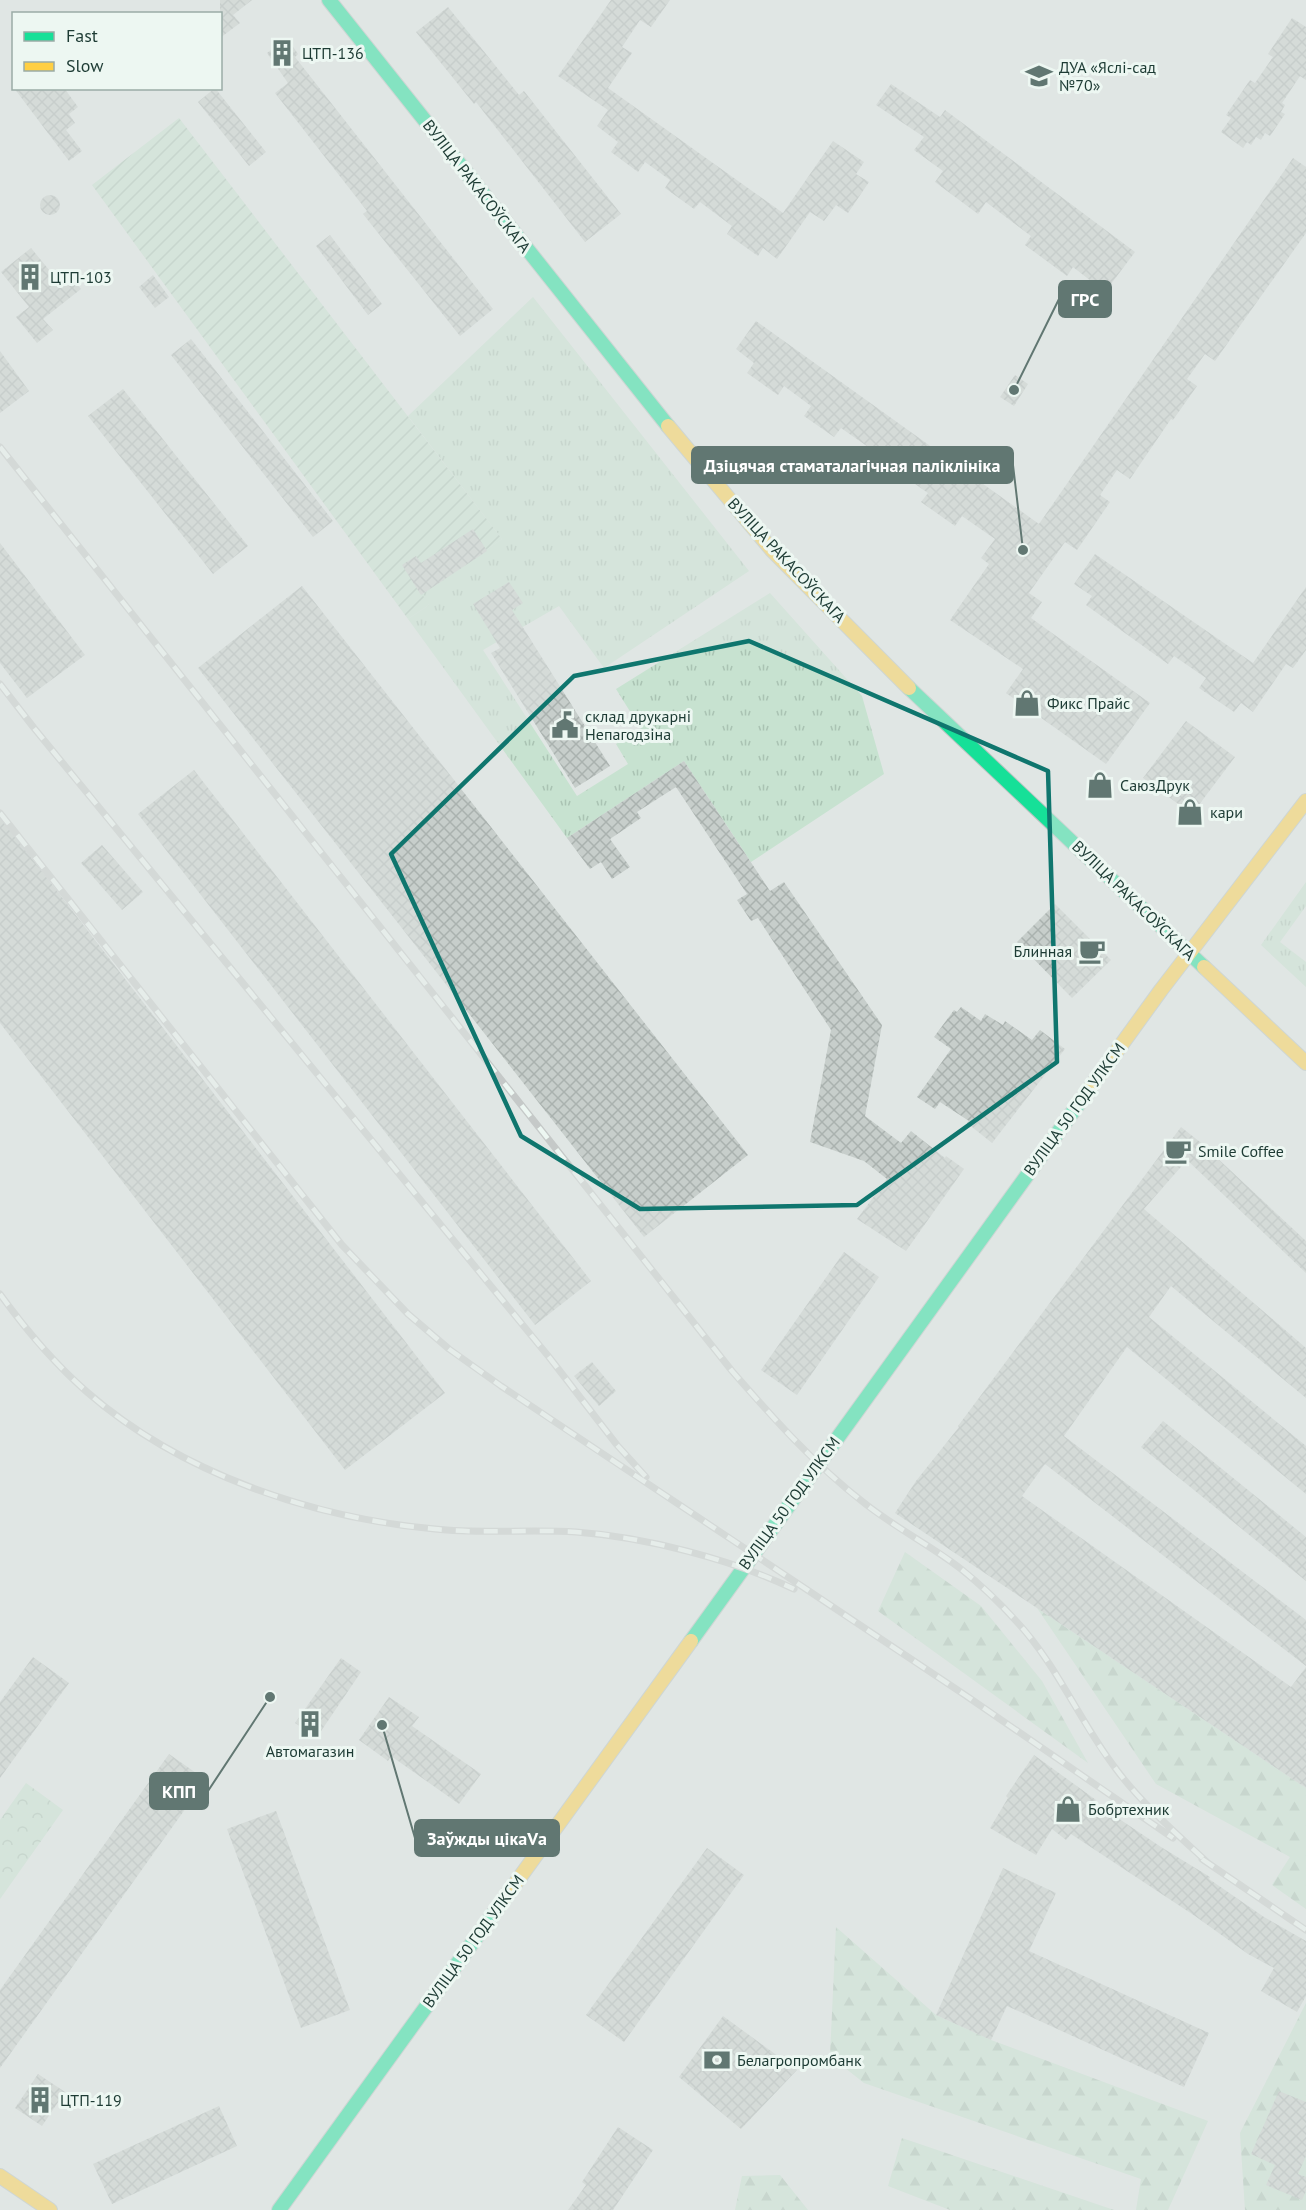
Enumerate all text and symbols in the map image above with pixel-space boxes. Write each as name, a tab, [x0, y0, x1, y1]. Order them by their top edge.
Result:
legend	[12, 12, 222, 90]
text: Fast	[66, 24, 98, 47]
building icon: ЦТП-136	[267, 38, 297, 68]
place label: ЦТП-136	[302, 43, 364, 63]
text: Slow	[66, 54, 104, 77]
place label: ДУА «Яслі-сад №70»	[1059, 57, 1156, 95]
school or university icon: ДУА «Яслі-сад №70»	[1024, 61, 1054, 91]
street label: ВУЛІЦА РАКАСОЎСКАГА	[419, 115, 536, 257]
building icon: ЦТП-103	[15, 262, 45, 292]
place label: ЦТП-103	[50, 267, 112, 287]
callout: ГРС	[1059, 281, 1111, 317]
text: ГРС	[1071, 288, 1099, 311]
callout: Дзіцячая стаматалагічная паліклініка	[692, 447, 1013, 483]
text: Дзіцячая стаматалагічная паліклініка	[704, 454, 1000, 477]
street label: ВУЛІЦА РАКАСОЎСКАГА	[724, 493, 851, 627]
shop icon: Фикс Прайс	[1012, 688, 1042, 718]
place label: Фикс Прайс	[1047, 693, 1130, 713]
place label: склад друкарні Непагодзіна	[585, 706, 691, 744]
public building icon: склад друкарні Непагодзіна	[550, 710, 580, 740]
shop icon: СаюзДрук	[1085, 770, 1115, 800]
place label: СаюзДрук	[1120, 775, 1190, 795]
shop icon: кари	[1175, 797, 1205, 827]
place label: кари	[1210, 802, 1243, 822]
street label: ВУЛІЦА РАКАСОЎСКАГА	[1068, 836, 1200, 964]
cafe icon: Блинная	[1077, 936, 1107, 966]
place label: Блинная	[1014, 941, 1072, 961]
street label: ВУЛІЦА 50 ГОД УЛКСМ	[1019, 1039, 1129, 1179]
cafe icon: Smile Coffee	[1163, 1136, 1193, 1166]
place label: Smile Coffee	[1198, 1141, 1284, 1161]
street label: ВУЛІЦА 50 ГОД УЛКСМ	[734, 1433, 844, 1573]
building icon: Автомагазин	[295, 1709, 325, 1739]
place label: Автомагазин	[266, 1741, 354, 1761]
callout: КПП	[150, 1773, 208, 1809]
text: КПП	[162, 1780, 196, 1803]
shop icon: Бобртехник	[1053, 1794, 1083, 1824]
place label: Бобртехник	[1088, 1799, 1170, 1819]
callout: Заўжды цікаVа	[415, 1820, 559, 1856]
text: Заўжды цікаVа	[427, 1827, 547, 1850]
street label: ВУЛІЦА 50 ГОД УЛКСМ	[418, 1871, 528, 2011]
bank icon: Белагропромбанк	[702, 2045, 732, 2075]
place label: Белагропромбанк	[737, 2050, 862, 2070]
building icon: ЦТП-119	[25, 2085, 55, 2115]
place label: ЦТП-119	[60, 2090, 122, 2110]

